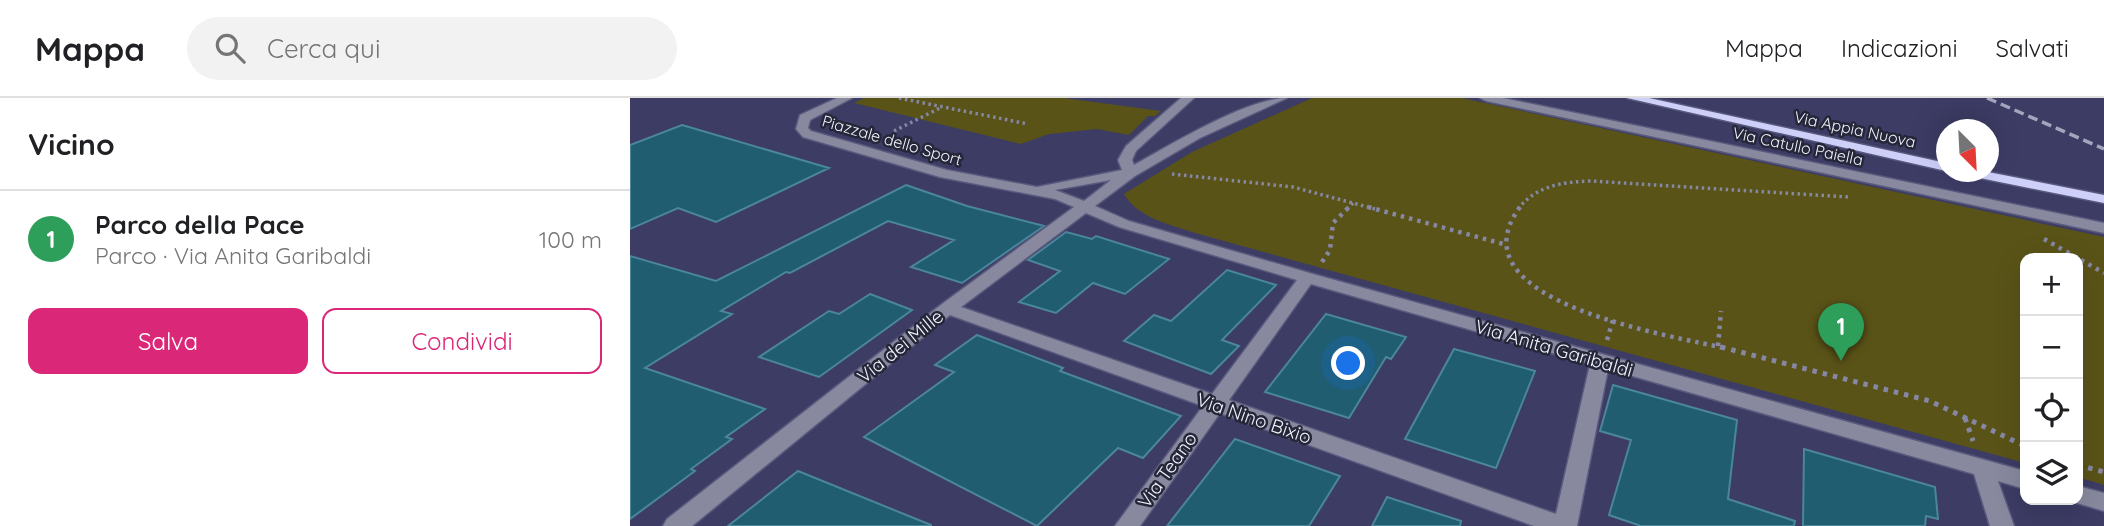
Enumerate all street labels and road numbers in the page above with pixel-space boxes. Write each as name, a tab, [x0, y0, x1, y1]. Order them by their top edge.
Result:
street label: Via Appia Nuova	[1792, 106, 1918, 152]
street label: Piazzale dello Sport	[820, 110, 964, 170]
street label: Via Catullo Paiella	[1731, 122, 1865, 170]
street label: Via dei Mille	[852, 304, 948, 388]
street label: Via Anita Garibaldi	[1472, 314, 1636, 382]
street label: Via Nino Bixio	[1193, 387, 1315, 449]
street label: Via Teano	[1132, 427, 1202, 513]

